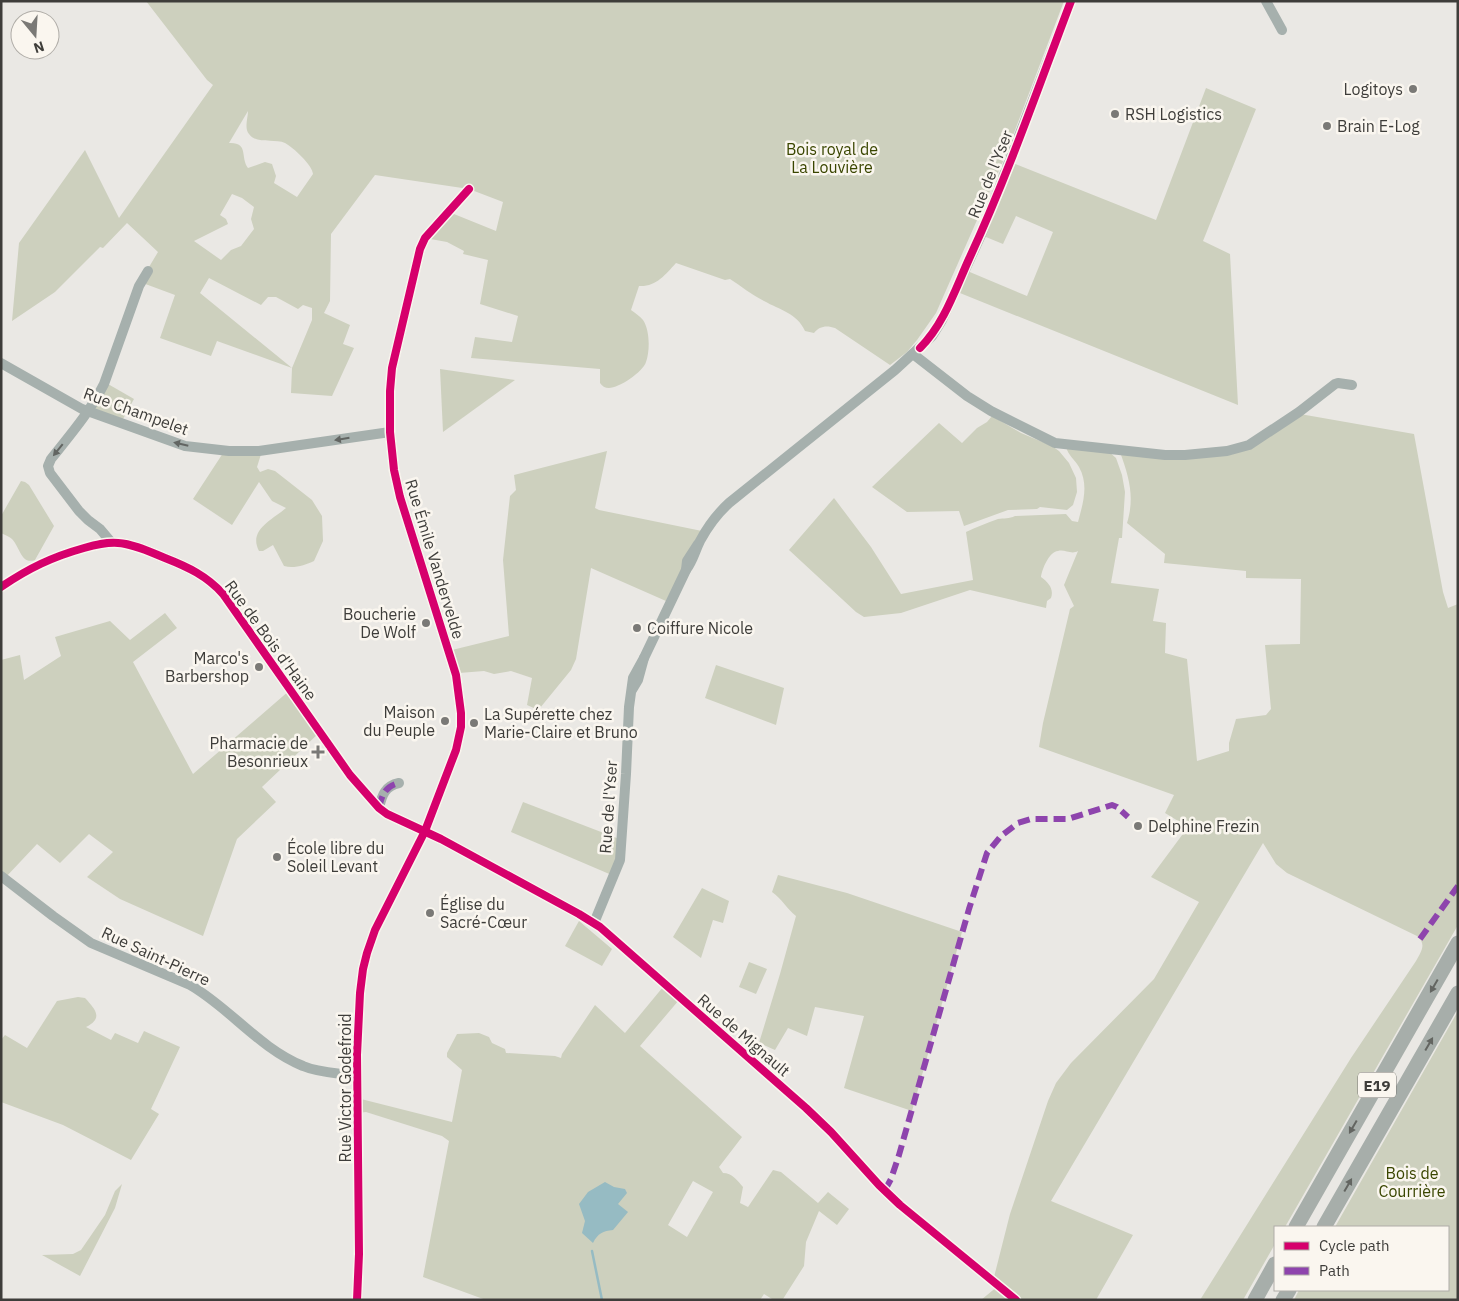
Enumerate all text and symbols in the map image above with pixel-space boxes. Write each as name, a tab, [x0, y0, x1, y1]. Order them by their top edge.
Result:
north arrow	[10, 10, 60, 60]
text: N	[31, 37, 47, 57]
place label: Logitoys	[1344, 79, 1403, 99]
marker: Logitoys	[1407, 83, 1419, 95]
place label: RSH Logistics	[1125, 104, 1222, 124]
marker: RSH Logistics	[1109, 108, 1121, 120]
place label: Brain E-Log	[1337, 116, 1420, 136]
marker: Brain E-Log	[1321, 120, 1333, 132]
street label: Rue de l'Yser	[963, 127, 1017, 221]
park label: Bois royal de La Louvière	[786, 139, 878, 177]
street label: Rue Champelet	[81, 383, 191, 439]
one-way arrow	[333, 435, 349, 443]
one-way arrow	[172, 440, 188, 448]
one-way arrow	[53, 443, 63, 456]
street label: Rue Émile Vandervelde	[401, 476, 470, 642]
street label: Rue de Bois d'Haine	[221, 576, 321, 704]
place label: Boucherie De Wolf	[343, 604, 416, 642]
marker: Boucherie De Wolf	[420, 617, 432, 629]
place label: Coiffure Nicole	[647, 618, 753, 638]
marker: Coiffure Nicole	[631, 622, 643, 634]
place label: Marco's Barbershop	[165, 648, 249, 686]
marker: Marco's Barbershop	[253, 661, 265, 673]
place label: Maison du Peuple	[363, 702, 435, 740]
place label: La Supérette chez Marie-Claire et Bruno	[484, 704, 638, 742]
marker: Maison du Peuple	[439, 715, 451, 727]
marker: La Supérette chez Marie-Claire et Bruno	[468, 717, 480, 729]
place label: Pharmacie de Besonrieux	[210, 733, 308, 771]
marker: Pharmacie de Besonrieux	[312, 746, 324, 758]
street label: Rue de l'Yser	[595, 760, 621, 854]
place label: Delphine Frezin	[1148, 816, 1260, 836]
marker: Delphine Frezin	[1132, 820, 1144, 832]
place label: École libre du Soleil Levant	[287, 837, 384, 876]
marker: École libre du Soleil Levant	[271, 851, 283, 863]
place label: Église du Sacré-Cœur	[440, 893, 527, 932]
marker: Église du Sacré-Cœur	[424, 907, 436, 919]
street label: Rue Saint-Pierre	[99, 922, 214, 990]
one-way arrow	[1429, 979, 1438, 992]
street label: Rue de Mignault	[694, 989, 794, 1081]
street label: Rue Victor Godefroid	[335, 1013, 355, 1163]
one-way arrow	[1425, 1036, 1433, 1051]
road number: E19	[1358, 1072, 1396, 1098]
one-way arrow	[1349, 1120, 1358, 1134]
park label: Bois de Courrière	[1378, 1163, 1446, 1201]
one-way arrow	[1344, 1178, 1353, 1191]
legend	[1274, 1226, 1449, 1291]
text: Cycle path	[1319, 1236, 1390, 1255]
text: Path	[1319, 1261, 1350, 1280]

